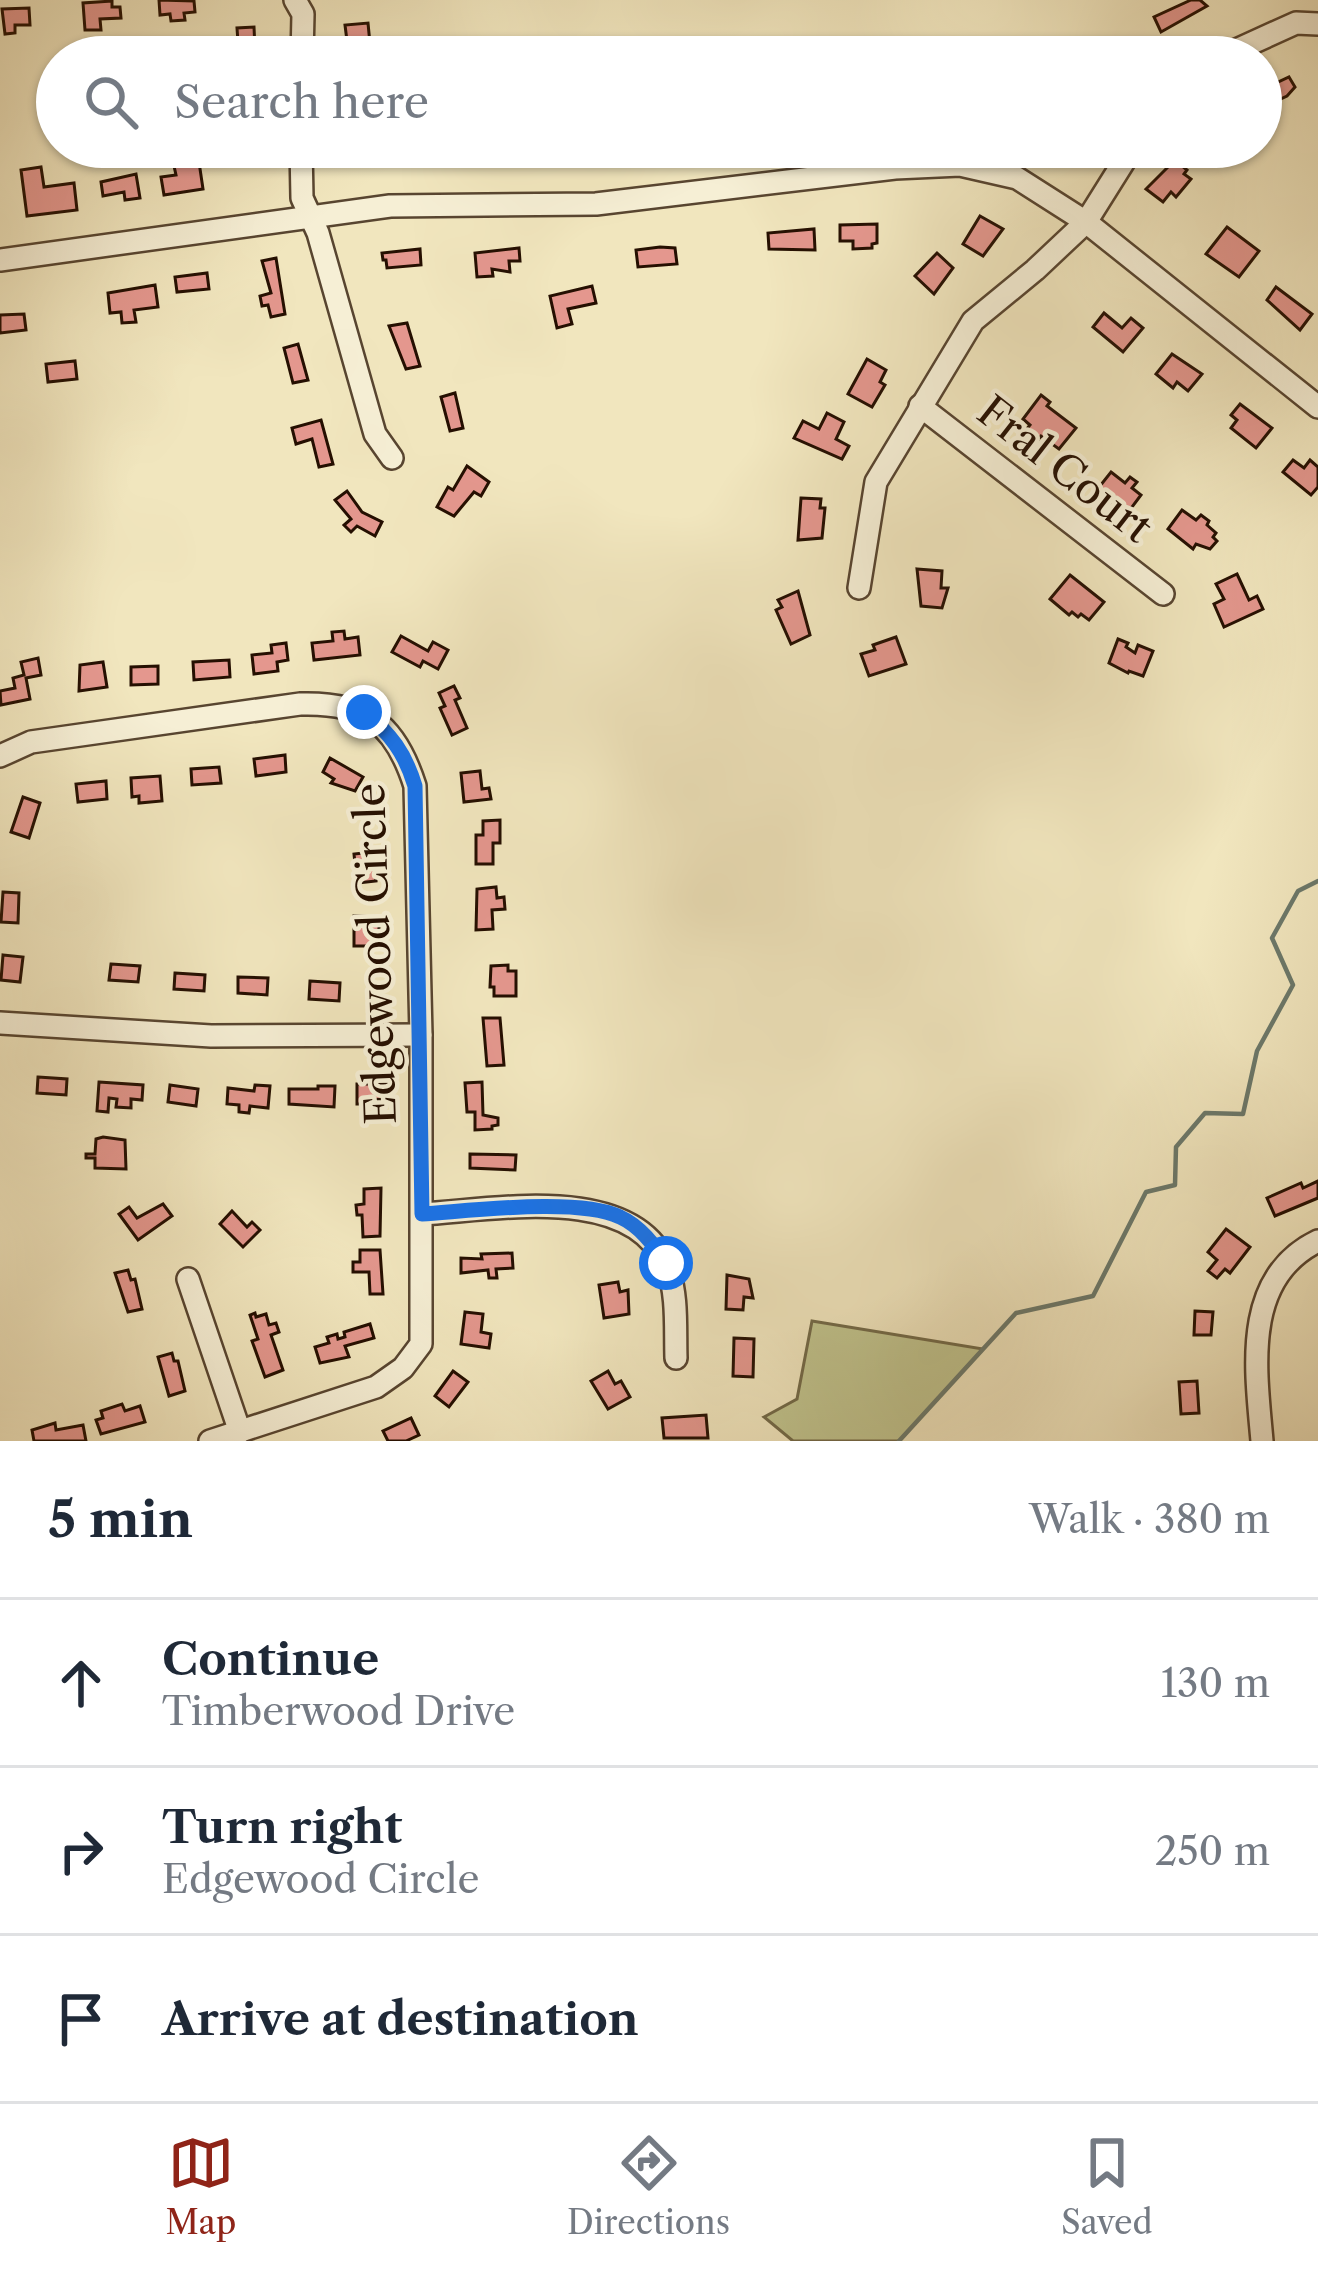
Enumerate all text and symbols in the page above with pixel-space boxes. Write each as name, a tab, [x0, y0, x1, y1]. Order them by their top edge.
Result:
search box	[36, 36, 1282, 168]
icon: search	[78, 69, 144, 135]
text: Search here	[174, 74, 429, 130]
street label: Fral Court	[967, 385, 1163, 553]
route end	[337, 685, 391, 739]
street label: Edgewood Circle	[343, 782, 407, 1126]
route start	[639, 1236, 693, 1290]
text: 5 min	[48, 1488, 193, 1550]
text: Walk · 380 m	[1029, 1495, 1270, 1543]
text: Continue	[162, 1631, 379, 1687]
icon: ahead	[48, 1650, 114, 1716]
text: 130 m	[1161, 1659, 1270, 1707]
text: Timberwood Drive	[162, 1687, 515, 1735]
text: Turn right	[162, 1799, 402, 1855]
icon: right	[48, 1818, 114, 1884]
text: 250 m	[1155, 1827, 1270, 1875]
text: Edgewood Circle	[162, 1855, 479, 1903]
icon: arrive	[48, 1986, 114, 2052]
text: Arrive at destination	[162, 1991, 639, 2047]
tab: Map	[165, 2130, 236, 2243]
tab: Directions	[567, 2130, 730, 2243]
tab: Saved	[1061, 2130, 1153, 2243]

